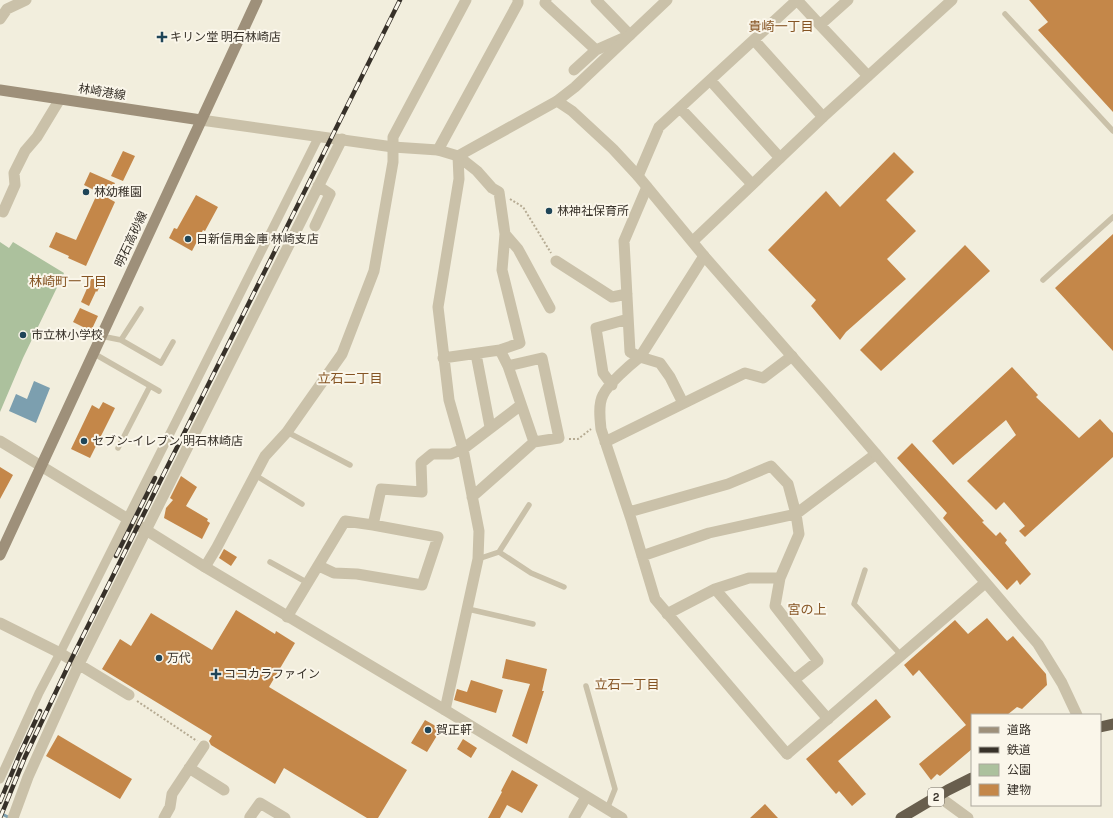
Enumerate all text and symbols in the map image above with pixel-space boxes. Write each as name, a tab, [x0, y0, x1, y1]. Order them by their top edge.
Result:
district label: 貴崎一丁目	[748, 19, 814, 34]
place label: キリン堂 明石林崎店	[170, 30, 281, 44]
marker: キリン堂 明石林崎店	[157, 32, 167, 42]
street label: 林崎港線	[77, 81, 127, 103]
place label: 林幼稚園	[94, 185, 142, 199]
marker: 林幼稚園	[81, 187, 91, 197]
place label: 林神社保育所	[557, 204, 629, 218]
marker: 林神社保育所	[544, 206, 554, 216]
street label: 明石高砂線	[112, 209, 150, 269]
place label: 日新信用金庫 林崎支店	[196, 232, 319, 246]
marker: 日新信用金庫 林崎支店	[183, 234, 193, 244]
district label: 林崎町一丁目	[29, 274, 107, 289]
place label: 市立林小学校	[31, 328, 103, 342]
marker: 市立林小学校	[18, 330, 28, 340]
district label: 立石二丁目	[317, 371, 383, 386]
place label: セブン-イレブン 明石林崎店	[92, 434, 243, 448]
marker: セブン-イレブン 明石林崎店	[79, 436, 89, 446]
district label: 宮の上	[787, 602, 827, 617]
place label: 万代	[167, 651, 191, 665]
marker: 万代	[154, 653, 164, 663]
place label: ココカラファイン	[224, 667, 320, 681]
marker: ココカラファイン	[211, 669, 221, 679]
district label: 立石一丁目	[594, 677, 660, 692]
legend	[971, 714, 1101, 806]
place label: 賀正軒	[436, 723, 472, 737]
text: 道路	[1007, 723, 1031, 737]
marker: 賀正軒	[423, 725, 433, 735]
text: 鉄道	[1007, 743, 1031, 757]
text: 公園	[1007, 763, 1031, 777]
text: 建物	[1007, 783, 1031, 797]
road number: 2	[928, 788, 944, 806]

